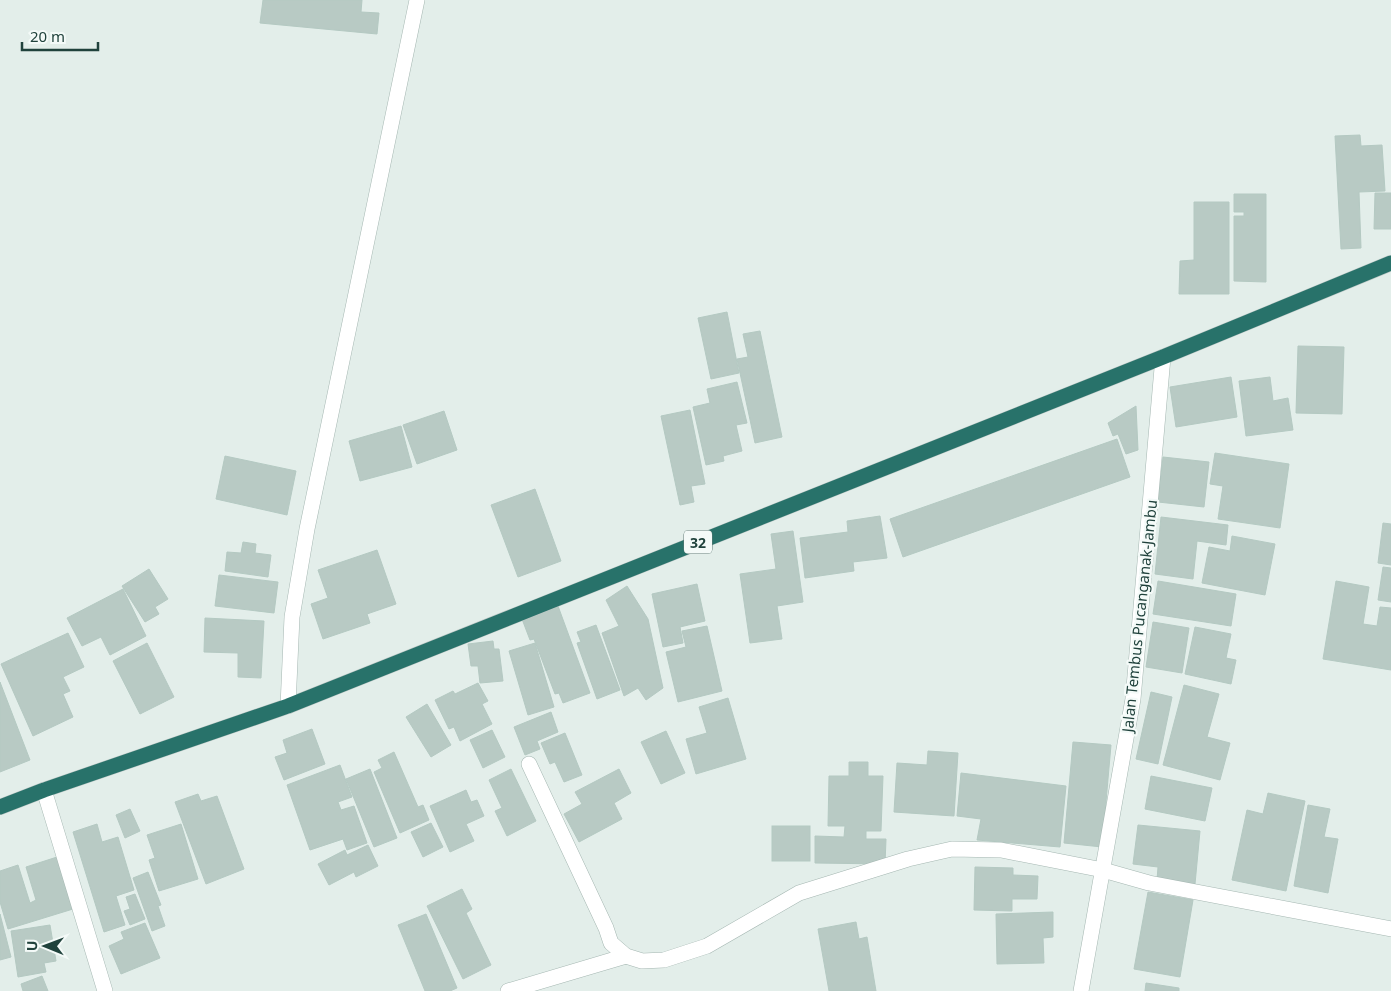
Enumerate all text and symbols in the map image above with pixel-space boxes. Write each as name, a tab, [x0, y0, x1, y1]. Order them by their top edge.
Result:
scale bar	[22, 20, 99, 52]
text: 20 m	[30, 26, 65, 46]
street label: Jalan Tembus Pucanganak-Jambu	[1117, 499, 1161, 735]
road number: 32	[684, 530, 712, 554]
north arrow	[20, 921, 70, 971]
text: U	[22, 940, 41, 951]

